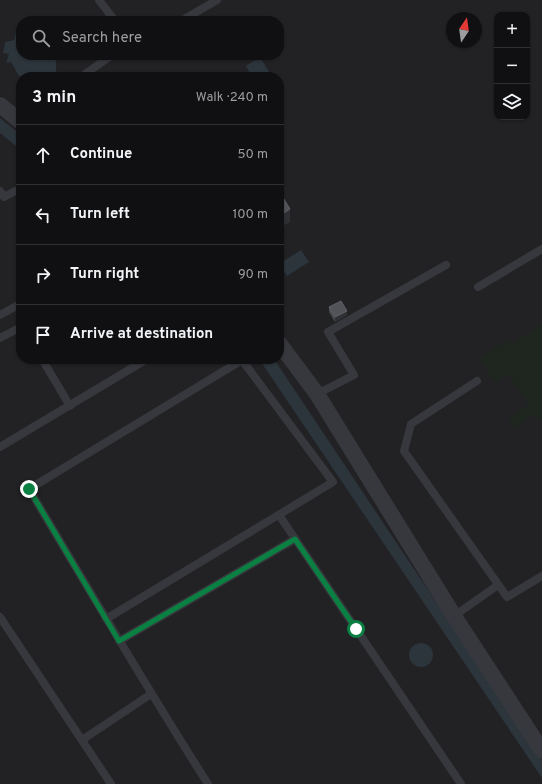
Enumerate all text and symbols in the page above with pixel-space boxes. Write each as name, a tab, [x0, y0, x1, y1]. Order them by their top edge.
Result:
north arrow	[446, 12, 482, 48]
map controls	[494, 12, 530, 120]
button: +	[494, 12, 530, 48]
search box	[16, 16, 284, 60]
icon: search	[30, 27, 52, 49]
text: Search here	[62, 29, 142, 48]
button: −	[494, 48, 530, 84]
button: layers	[494, 84, 530, 120]
text: 3 min	[32, 87, 76, 109]
text: Walk · 240 m	[196, 90, 268, 106]
icon: ahead	[32, 144, 54, 166]
text: Continue	[70, 145, 132, 164]
text: 50 m	[238, 147, 268, 163]
icon: left	[32, 204, 54, 226]
text: Turn left	[70, 205, 130, 224]
text: 100 m	[232, 207, 268, 223]
icon: right	[32, 264, 54, 286]
text: Turn right	[70, 265, 139, 284]
text: 90 m	[238, 267, 268, 283]
icon: arrive	[32, 324, 54, 346]
text: Arrive at destination	[70, 325, 213, 344]
route end	[20, 480, 38, 498]
route start	[347, 620, 365, 638]

